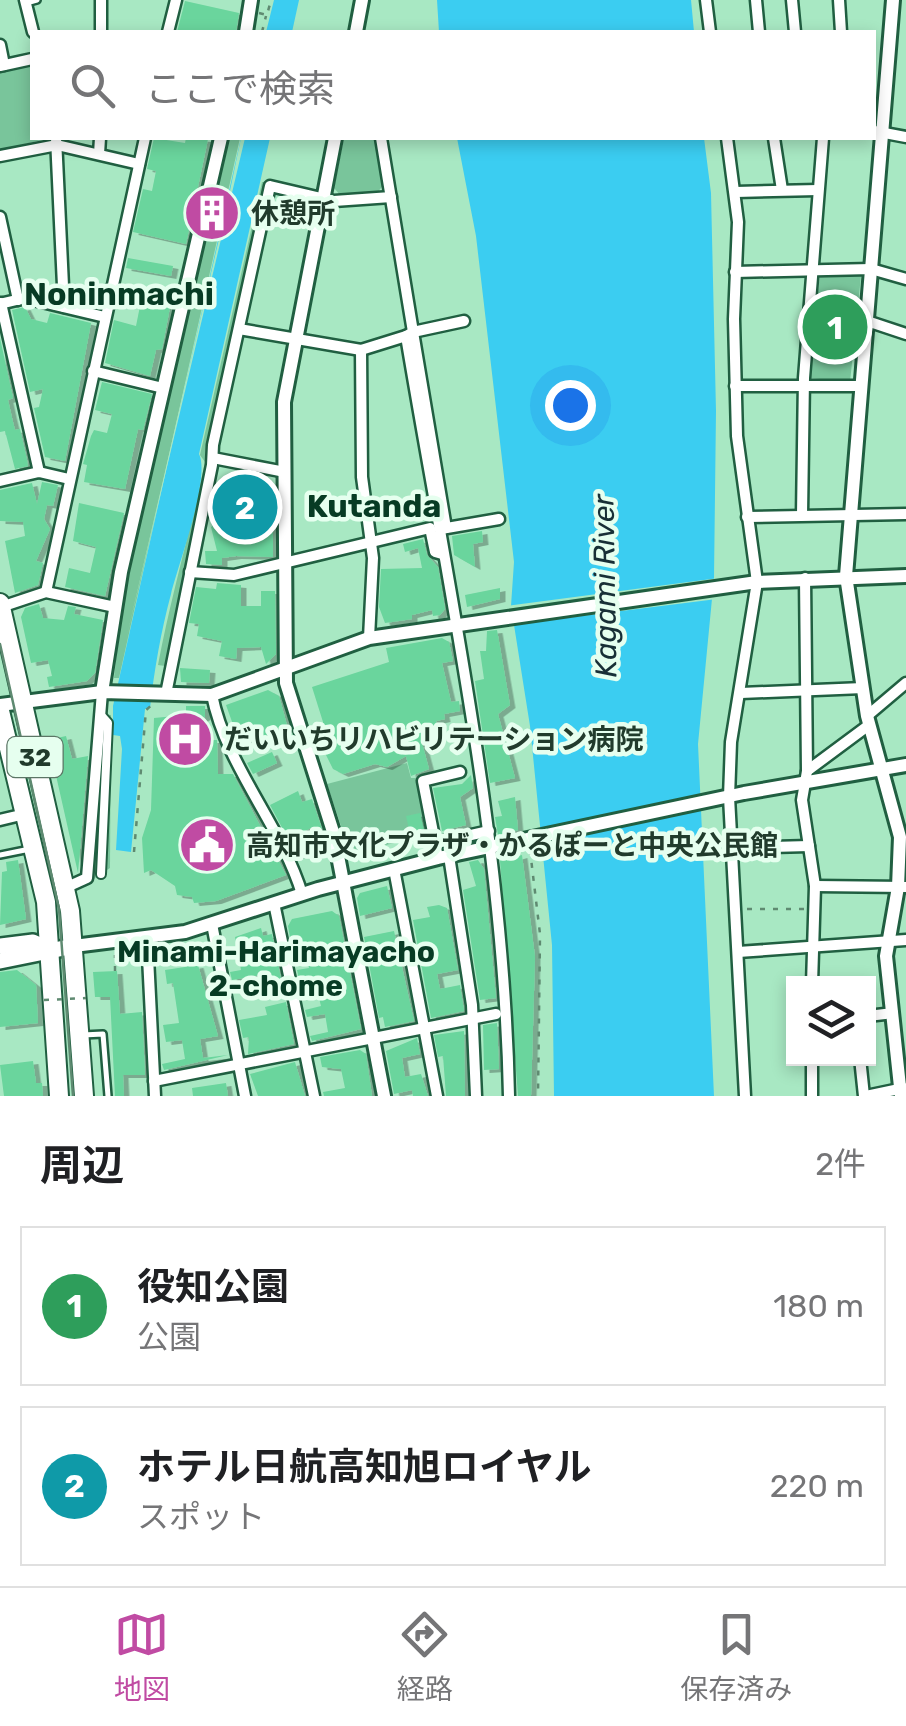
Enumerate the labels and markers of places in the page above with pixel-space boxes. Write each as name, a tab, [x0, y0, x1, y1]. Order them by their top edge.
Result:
building icon: 休憩所	[182, 183, 242, 243]
place label: 休憩所	[251, 197, 335, 230]
pin: 1	[802, 290, 868, 364]
pin: 2	[212, 470, 278, 544]
hospital icon: だいいちリハビリテーション病院	[155, 709, 215, 769]
place label: だいいちリハビリテーション病院	[224, 723, 643, 756]
public building icon: 高知市文化プラザ・かるぽーと中央公民館	[177, 815, 237, 875]
place label: 高知市文化プラザ・かるぽーと中央公民館	[246, 829, 778, 862]

